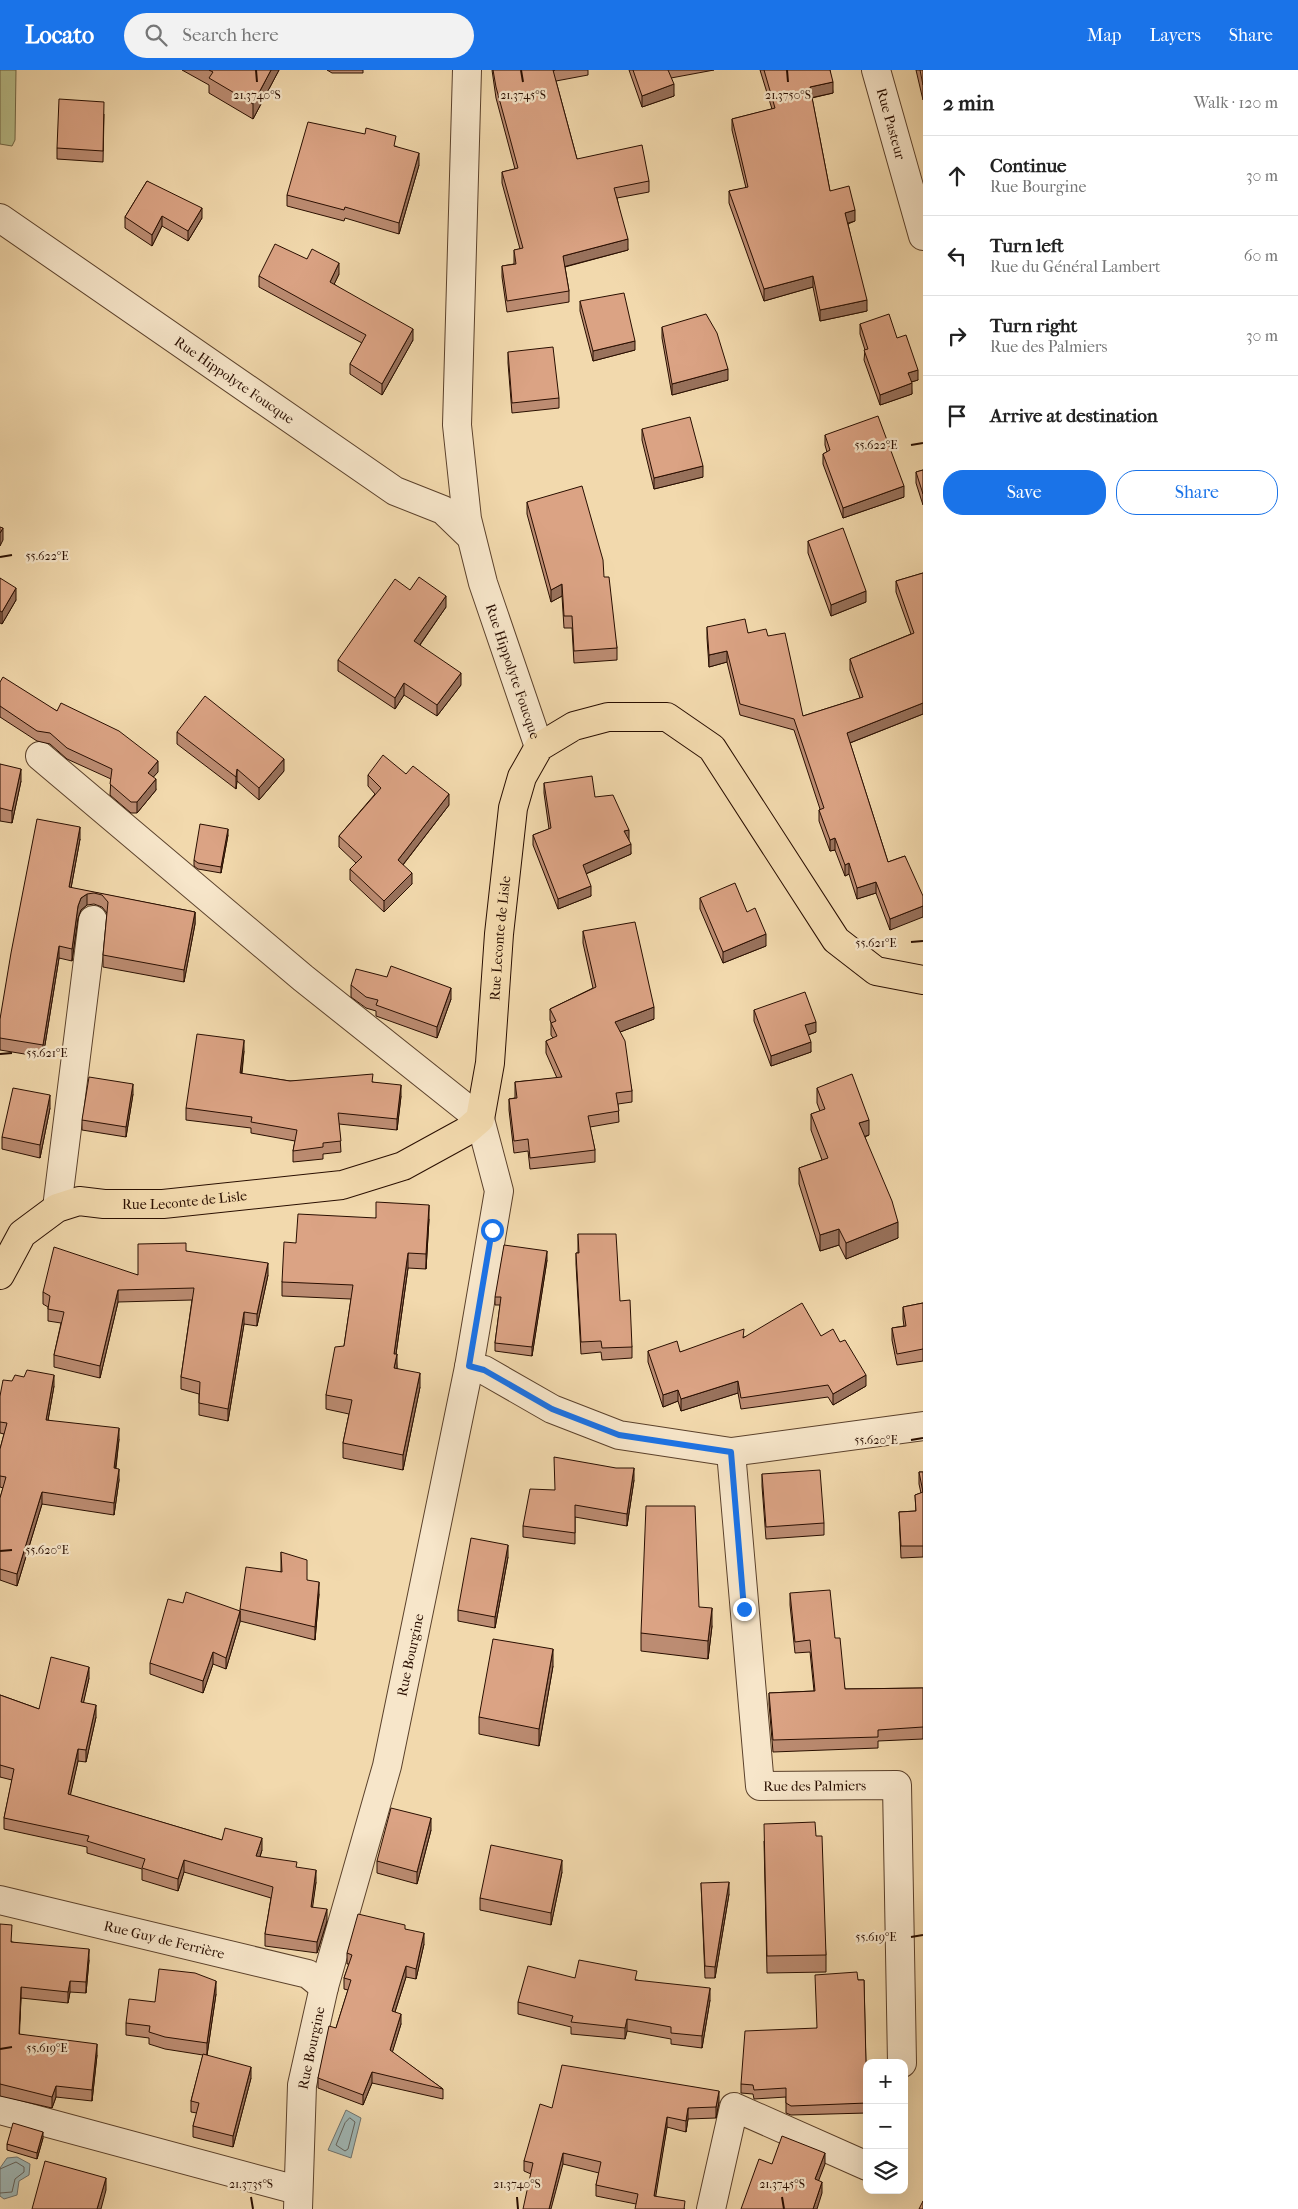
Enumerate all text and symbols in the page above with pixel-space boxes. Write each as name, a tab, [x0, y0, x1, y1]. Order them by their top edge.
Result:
search box	[124, 13, 474, 58]
text: Locato	[25, 21, 94, 49]
icon: search	[142, 21, 170, 49]
text: Search here	[182, 24, 279, 46]
text: Map	[1087, 25, 1121, 46]
text: Layers	[1149, 25, 1201, 46]
text: Share	[1229, 25, 1273, 46]
street label: Rue Pasteur	[873, 86, 909, 162]
text: 21.3740°S	[233, 88, 281, 102]
text: 21.3745°S	[500, 88, 546, 102]
text: 21.3750°S	[765, 88, 811, 102]
text: 2 min	[943, 91, 994, 115]
text: Walk · 120 m	[1194, 93, 1278, 112]
text: Continue	[990, 155, 1066, 177]
icon: ahead	[943, 162, 971, 190]
text: 30 m	[1246, 166, 1278, 185]
text: Rue Bourgine	[990, 177, 1086, 196]
text: Turn left	[990, 235, 1064, 257]
icon: left	[943, 242, 971, 270]
text: 60 m	[1244, 246, 1278, 265]
text: Rue du Général Lambert	[990, 257, 1160, 276]
text: Turn right	[990, 315, 1077, 337]
icon: right	[943, 322, 971, 350]
text: 30 m	[1246, 326, 1278, 345]
street label: Rue Hippolyte Foucque	[171, 333, 297, 428]
text: Rue des Palmiers	[990, 337, 1108, 356]
icon: arrive	[943, 402, 971, 430]
text: Arrive at destination	[990, 405, 1158, 427]
text: 55.622°E	[854, 438, 898, 452]
button: Save	[943, 470, 1106, 515]
button: Share	[1116, 470, 1278, 515]
text: 55.622°E	[25, 549, 69, 563]
street label: Rue Hippolyte Foucque	[482, 602, 544, 741]
street label: Rue Leconte de Lisle	[486, 875, 514, 1001]
text: 55.621°E	[855, 936, 897, 950]
text: 55.621°E	[26, 1046, 68, 1060]
street label: Rue Leconte de Lisle	[122, 1187, 248, 1213]
route start	[481, 1219, 504, 1242]
text: 55.620°E	[854, 1433, 898, 1447]
text: 55.620°E	[25, 1543, 69, 1557]
route end	[733, 1598, 756, 1621]
street label: Rue Bourgine	[393, 1612, 428, 1698]
street label: Rue des Palmiers	[763, 1777, 866, 1795]
street label: Rue Guy de Ferrière	[102, 1917, 226, 1963]
text: 55.619°E	[855, 1930, 897, 1944]
street label: Rue Bourgine	[294, 2005, 329, 2091]
text: 55.619°E	[26, 2041, 68, 2055]
map controls	[863, 2059, 908, 2194]
button: +	[863, 2059, 908, 2104]
button: −	[863, 2104, 908, 2149]
button: layers	[863, 2149, 908, 2194]
text: 21.3735°S	[229, 2177, 273, 2191]
text: 21.3740°S	[493, 2177, 541, 2191]
text: 21.3745°S	[759, 2177, 805, 2191]

